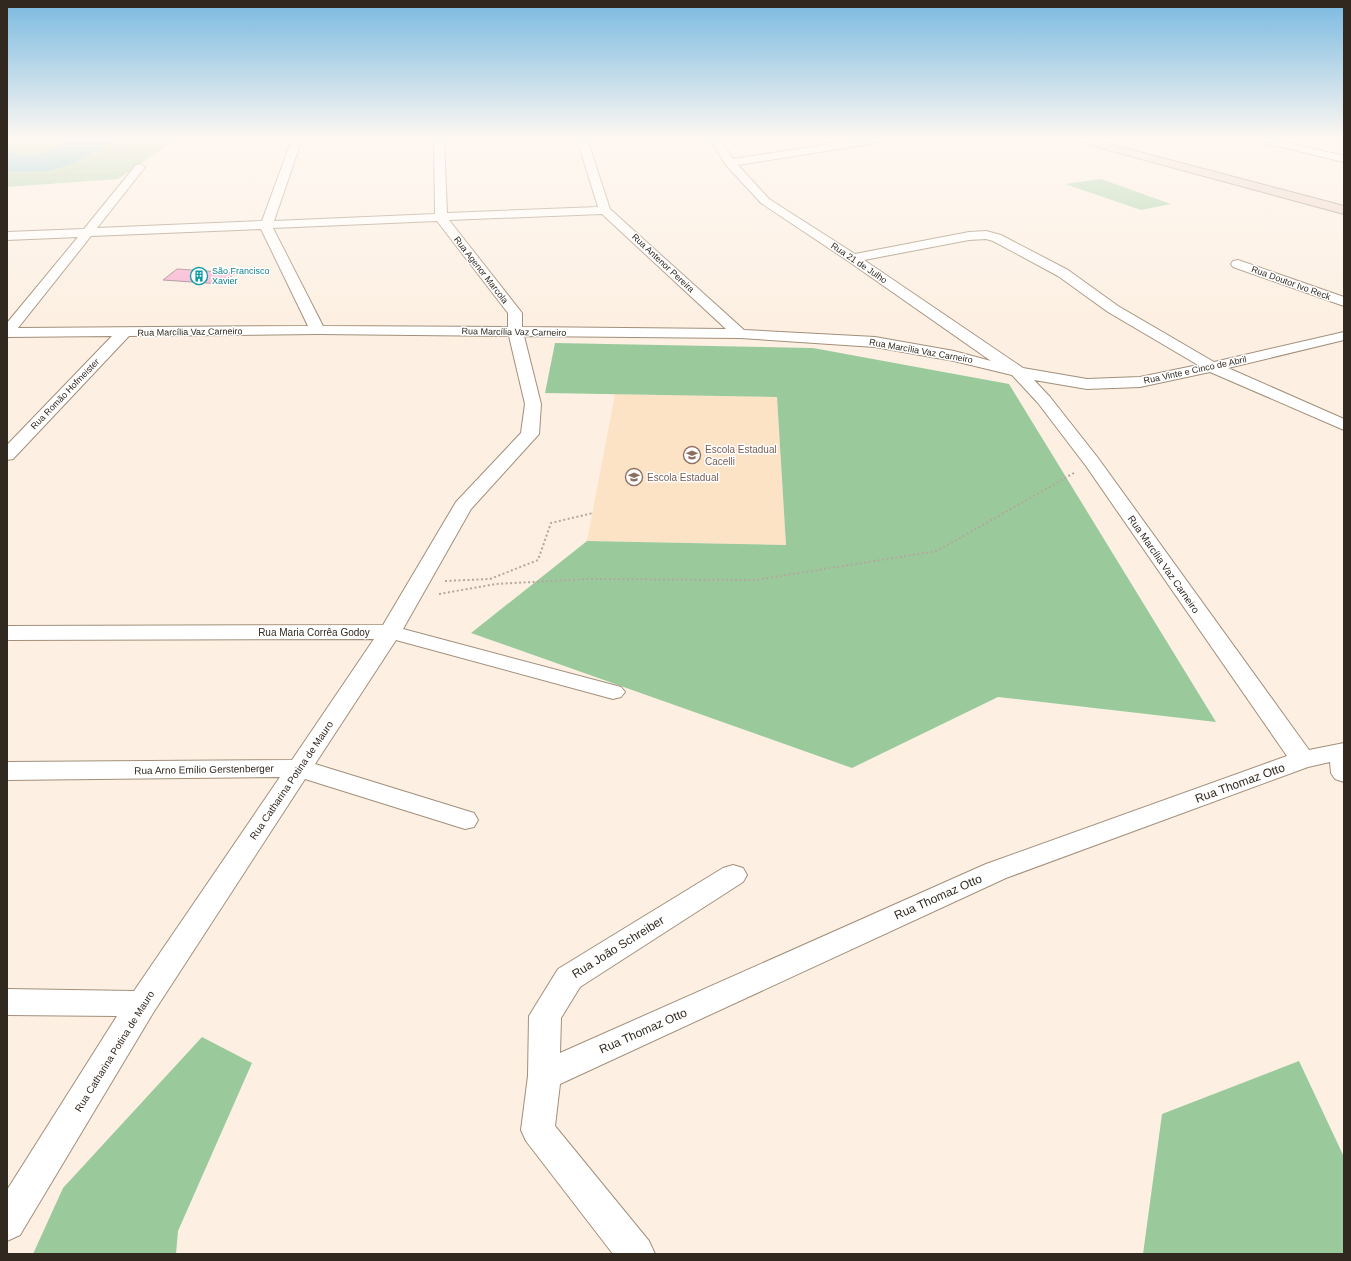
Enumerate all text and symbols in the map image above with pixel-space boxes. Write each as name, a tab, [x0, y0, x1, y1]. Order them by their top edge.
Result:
street label: Rua Antenor Pereira	[630, 232, 696, 294]
street label: Rua Agenor Marcola	[452, 235, 510, 305]
street label: Rua 21 de Julho	[829, 241, 889, 285]
street label: Rua Doutor Ivo Reck	[1250, 264, 1332, 302]
building icon: São Francisco Xavier	[189, 266, 209, 286]
place label: São Francisco Xavier	[212, 266, 270, 286]
street label: Rua Marcília Vaz Carneiro	[137, 326, 243, 338]
street label: Rua Marcília Vaz Carneiro	[461, 326, 567, 338]
street label: Rua Marcília Vaz Carneiro	[868, 337, 974, 365]
street label: Rua Vinte e Cinco de Abril	[1143, 354, 1247, 386]
street label: Rua Romão Hofmeister	[29, 357, 101, 431]
place label: Escola Estadual Cacelli	[705, 444, 777, 467]
school or university icon: Escola Estadual Cacelli	[682, 445, 702, 465]
school or university icon: Escola Estadual	[624, 467, 644, 487]
place label: Escola Estadual	[647, 472, 719, 483]
street label: Rua Marcília Vaz Carneiro	[1126, 513, 1202, 616]
street label: Rua Maria Corrêa Godoy	[258, 627, 370, 638]
street label: Rua Catharina Potina de Mauro	[248, 719, 336, 842]
street label: Rua Thomaz Otto	[1193, 760, 1287, 806]
street label: Rua Arno Emílio Gerstenberger	[134, 763, 275, 776]
street label: Rua Thomaz Otto	[892, 871, 984, 923]
street label: Rua João Schreiber	[569, 913, 667, 981]
street label: Rua Catharina Potina de Mauro	[72, 988, 157, 1114]
street label: Rua Thomaz Otto	[597, 1005, 689, 1057]

